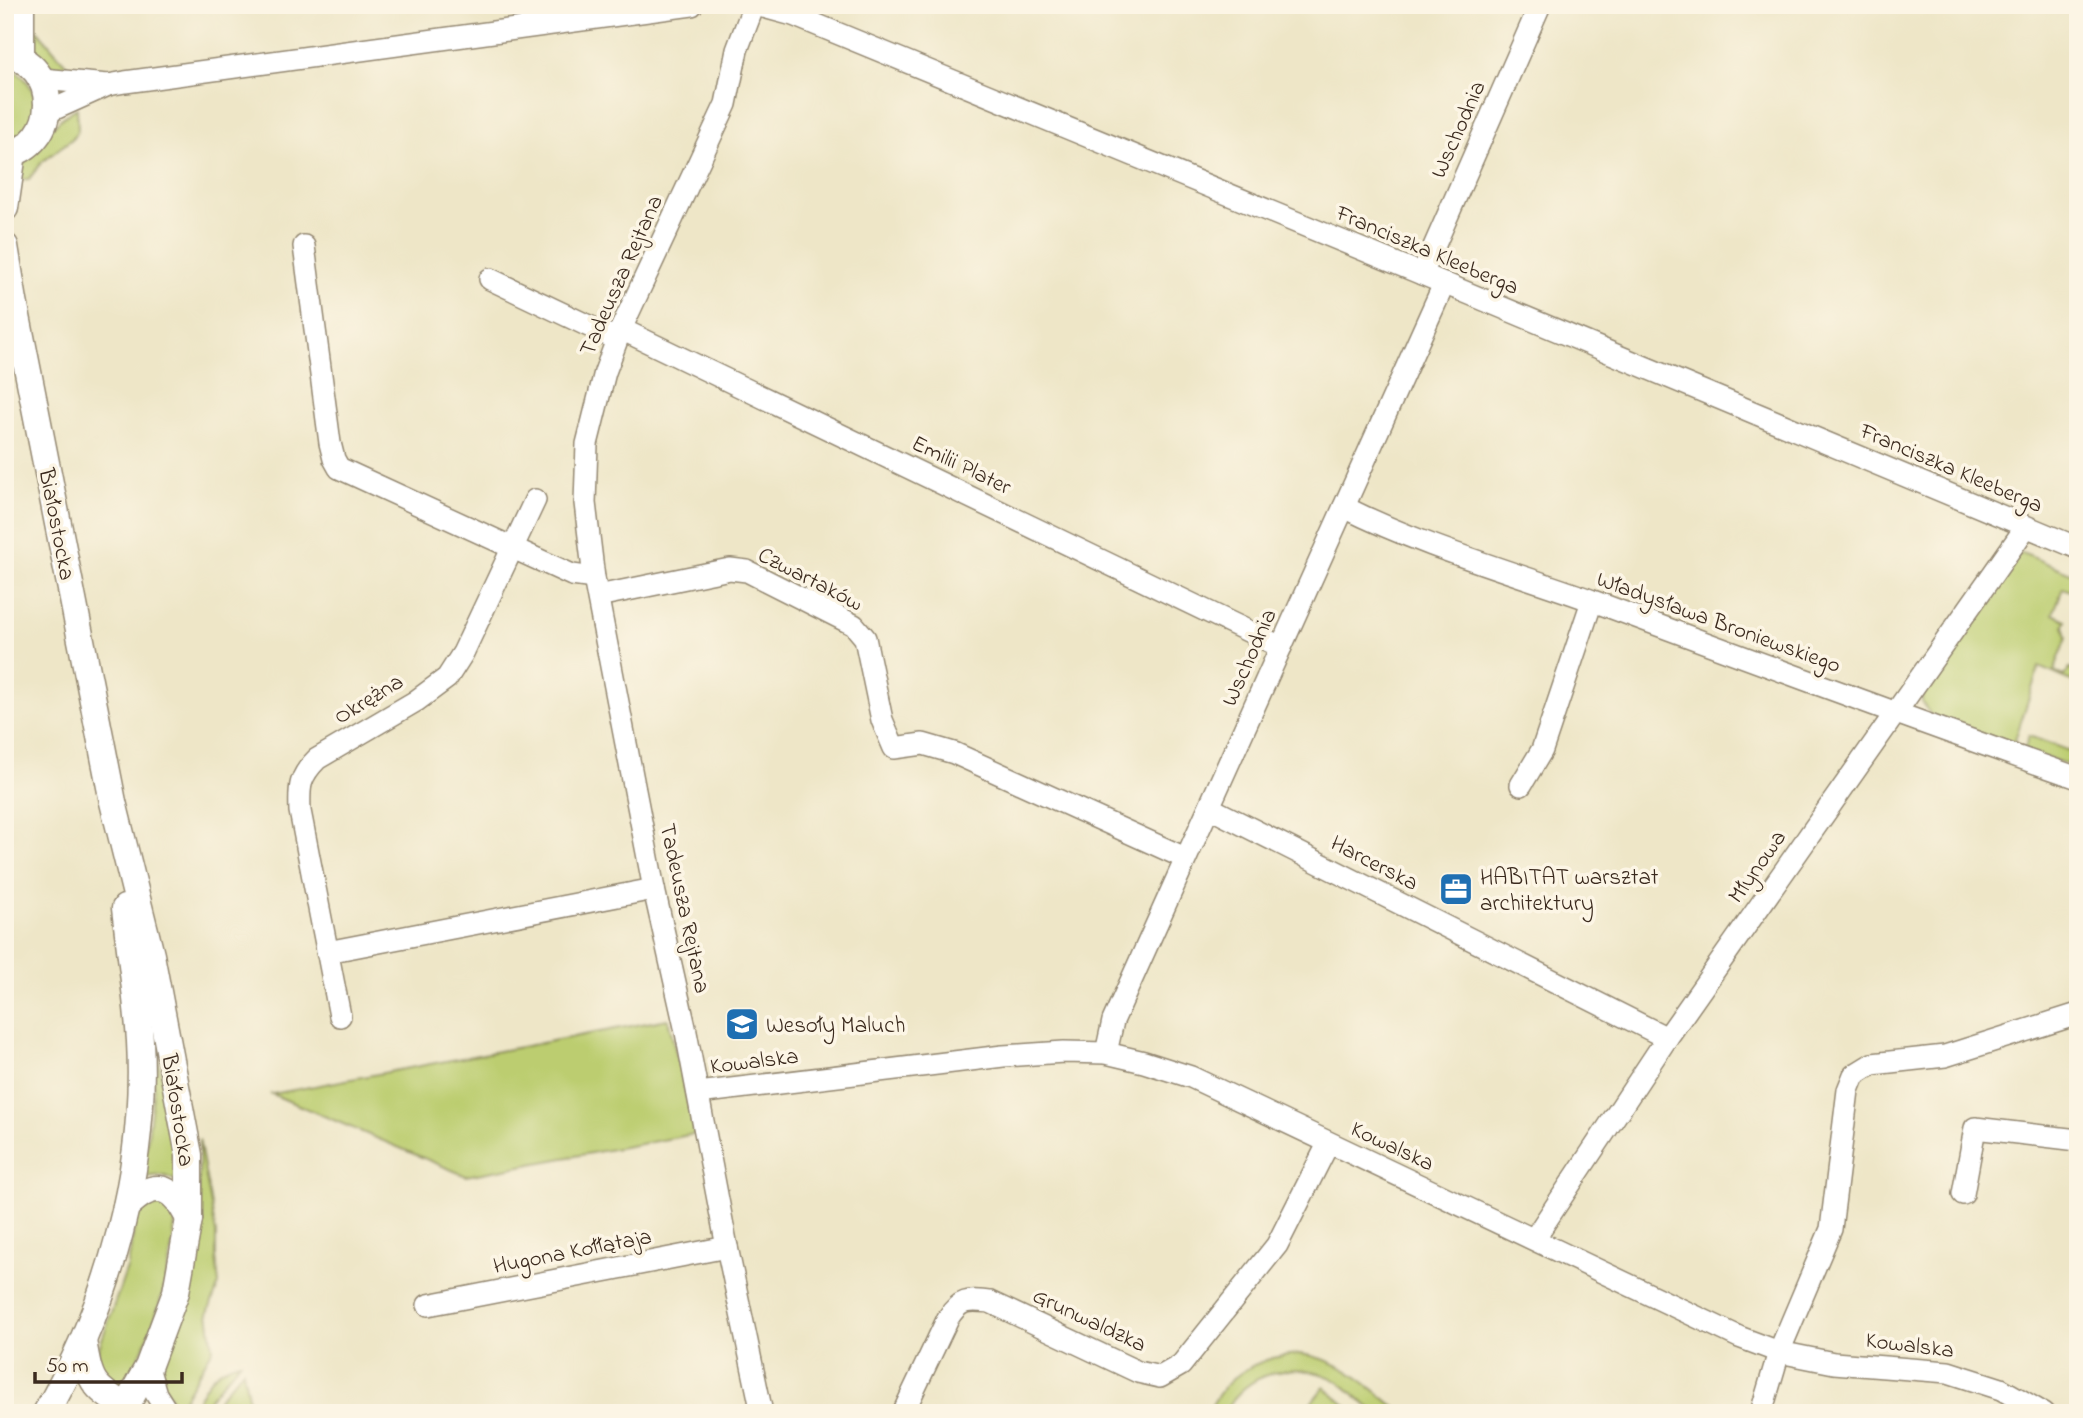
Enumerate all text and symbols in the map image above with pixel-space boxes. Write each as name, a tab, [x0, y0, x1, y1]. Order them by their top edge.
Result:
street label: Wschodnia	[1423, 76, 1495, 184]
street label: Tadeusza Rejtana	[572, 190, 673, 362]
street label: Franciszka Kleeberga	[1329, 197, 1524, 306]
street label: Franciszka Kleeberga	[1853, 415, 2048, 524]
street label: Emilii Plater	[905, 428, 1017, 505]
street label: Białostocka	[28, 465, 83, 583]
street label: Czwartaków	[752, 540, 868, 621]
street label: Władysława Broniewskiego	[1591, 564, 1845, 685]
street label: Wschodnia	[1214, 604, 1286, 712]
street label: Okrężna	[328, 666, 410, 734]
street label: Tadeusza Rejtana	[649, 820, 718, 997]
street label: Młynowa	[1721, 824, 1797, 912]
street label: Harcerska	[1324, 828, 1424, 900]
place label: HABITAT warsztat architektury	[1480, 862, 1659, 923]
office icon: HABITAT warsztat architektury	[1437, 870, 1475, 908]
school or university icon: Wesoły Maluch	[723, 1005, 761, 1043]
place label: Wesoły Maluch	[766, 1010, 905, 1045]
street label: Kowalska	[708, 1041, 800, 1084]
street label: Białostocka	[151, 1051, 202, 1169]
street label: Kowalska	[1345, 1114, 1439, 1181]
street label: Hugona Kołłątaja	[490, 1221, 655, 1285]
street label: Grunwaldzka	[1027, 1280, 1151, 1362]
street label: Kowalska	[1864, 1325, 1956, 1368]
scale bar	[35, 1341, 182, 1385]
text: 50 m	[46, 1352, 89, 1382]

